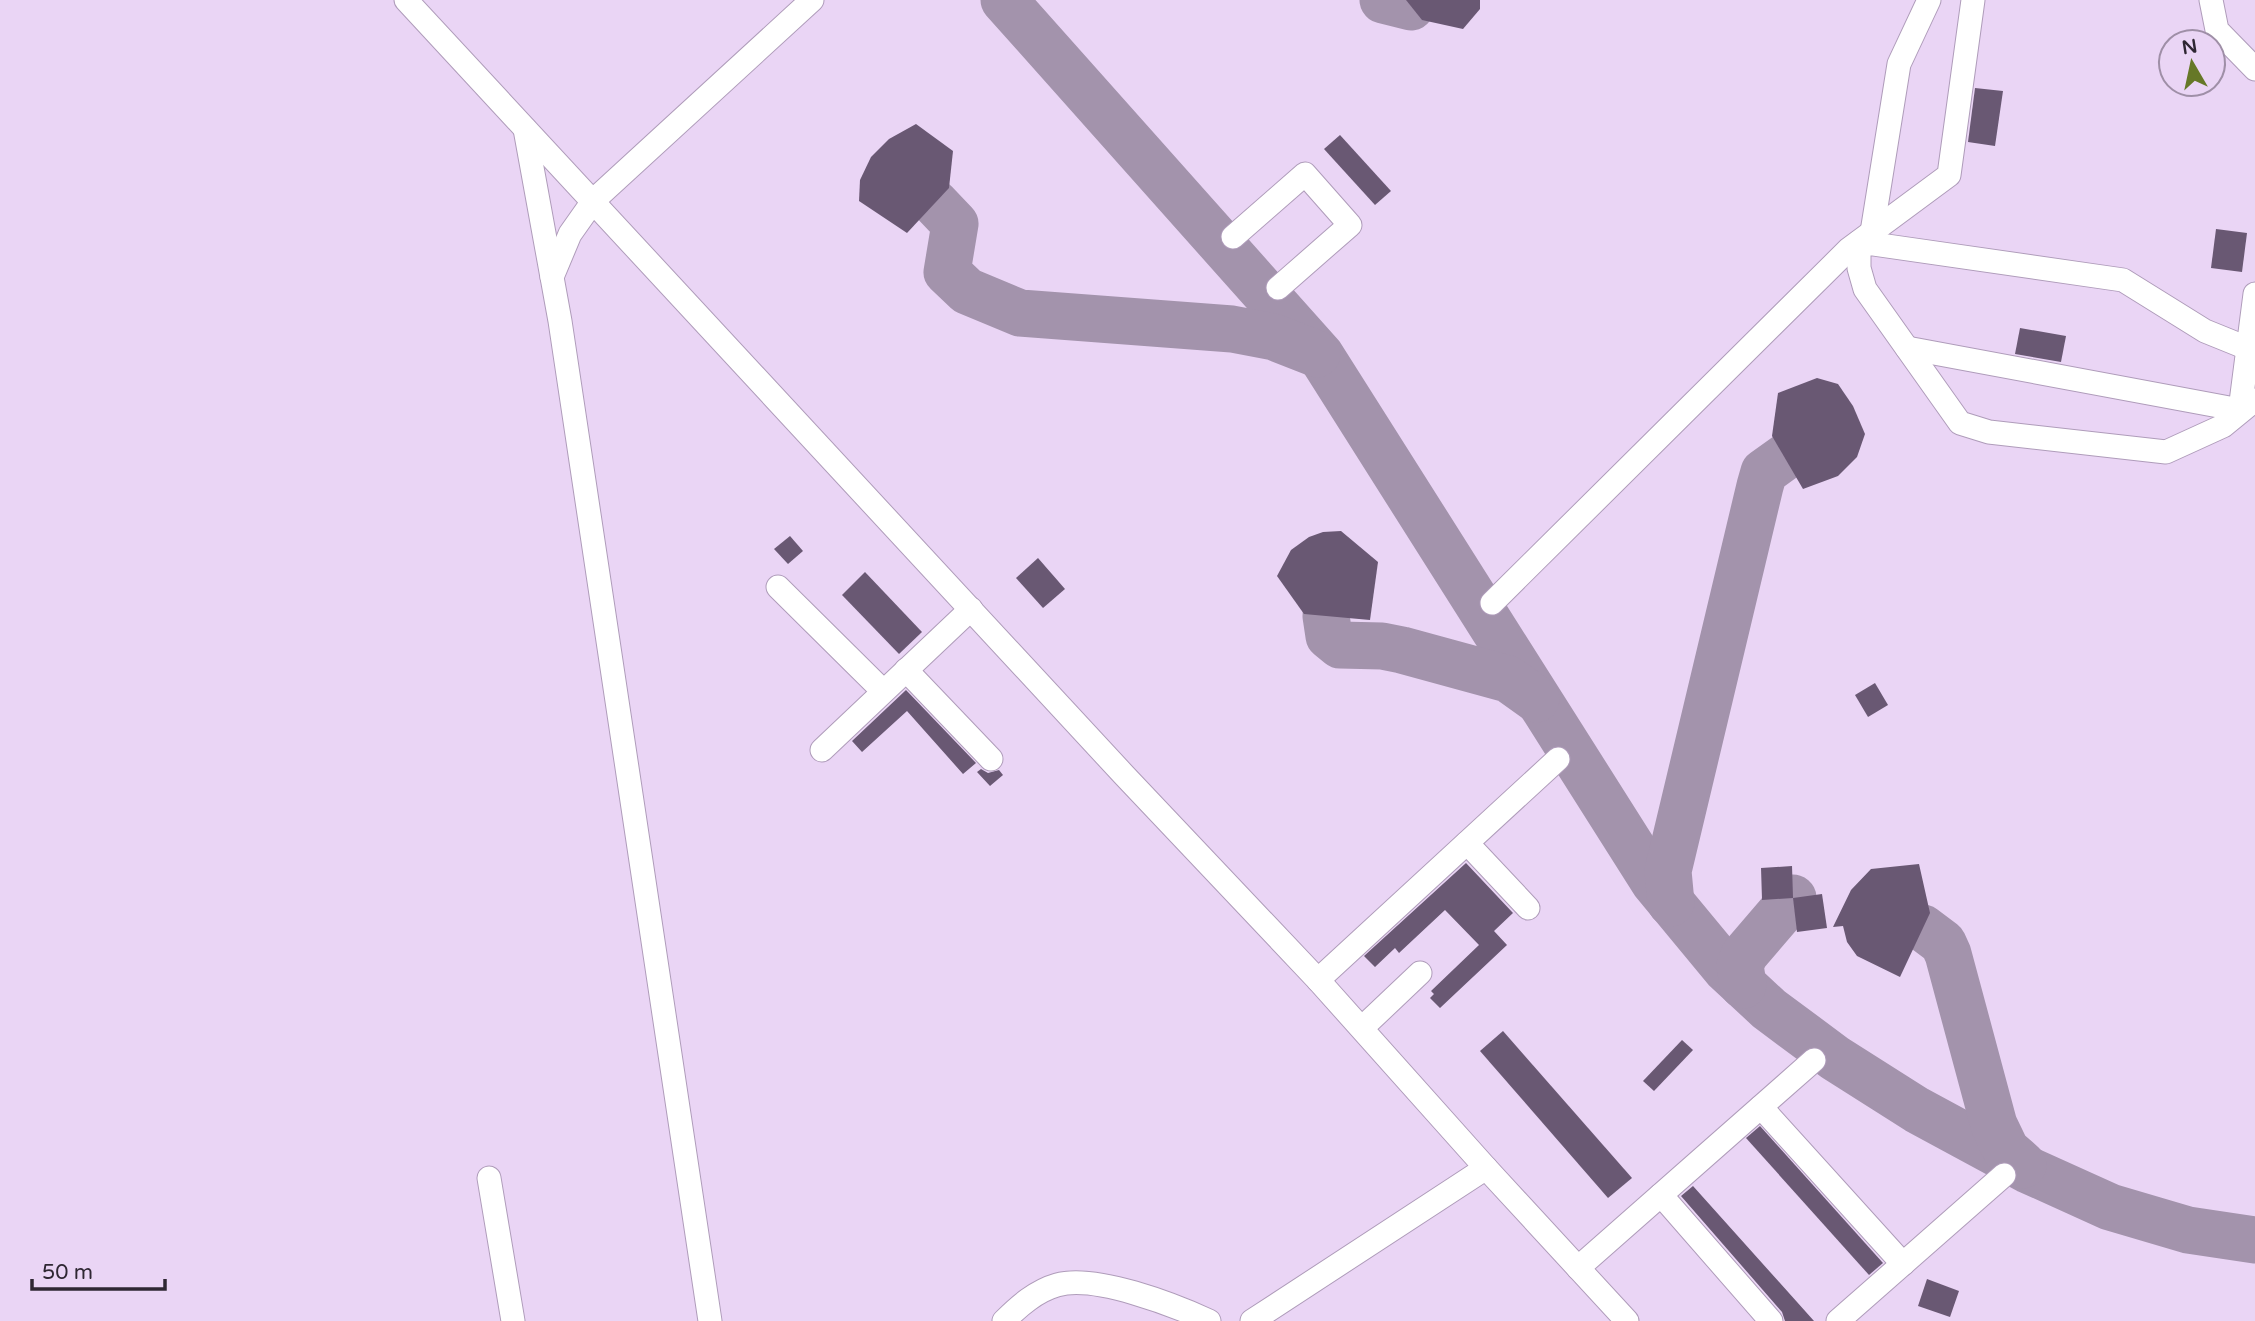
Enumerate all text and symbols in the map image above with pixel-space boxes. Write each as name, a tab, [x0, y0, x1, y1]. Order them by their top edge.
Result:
north arrow	[2157, 28, 2227, 98]
text: N	[2180, 35, 2199, 59]
scale bar	[32, 1248, 164, 1292]
text: 50 m	[42, 1260, 93, 1285]

